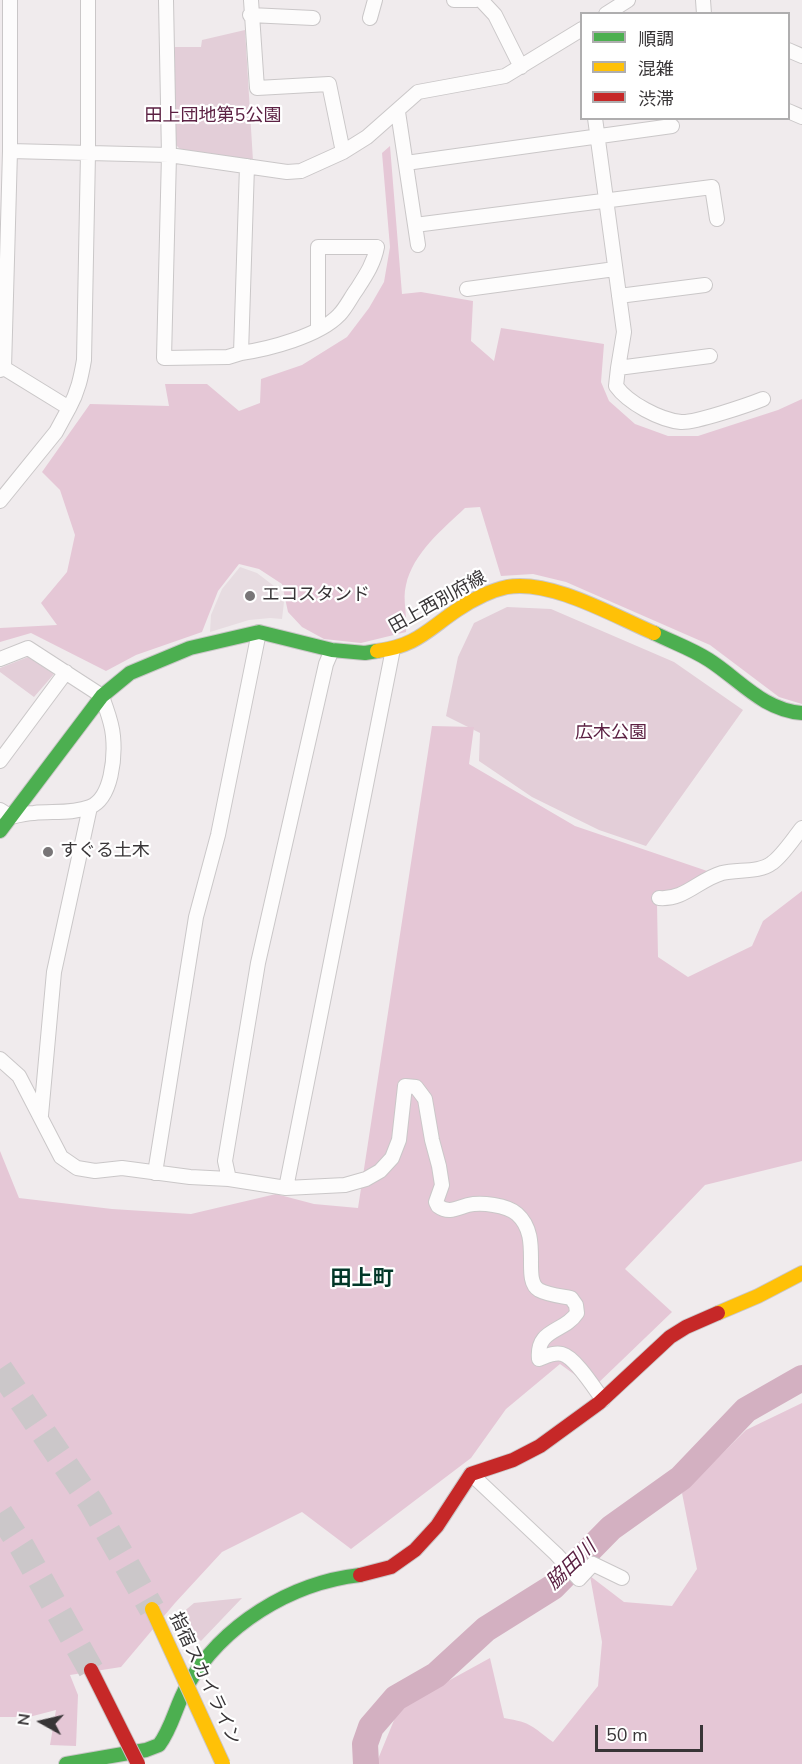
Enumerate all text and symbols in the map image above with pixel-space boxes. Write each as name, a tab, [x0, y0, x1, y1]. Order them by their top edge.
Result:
legend	[580, 12, 790, 120]
text: 順調	[638, 27, 674, 51]
text: 混雑	[638, 57, 674, 81]
text: 渋滞	[638, 87, 674, 111]
park label: 田上団地第5公園	[145, 106, 281, 128]
street label: 田上西別府線	[386, 567, 490, 639]
place label: エコスタンド	[262, 585, 370, 607]
marker: エコスタンド	[243, 589, 257, 603]
park label: 広木公園	[575, 723, 647, 745]
place label: すぐる土木	[60, 841, 150, 863]
marker: すぐる土木	[41, 845, 55, 859]
district label: 田上町	[331, 1267, 393, 1293]
water label: 脇田川	[542, 1537, 602, 1595]
street label: 指宿スカイライン	[164, 1609, 244, 1749]
north arrow	[12, 1692, 72, 1752]
text: N	[12, 1712, 36, 1727]
scale bar	[598, 1713, 706, 1751]
text: 50 m	[606, 1723, 648, 1747]

